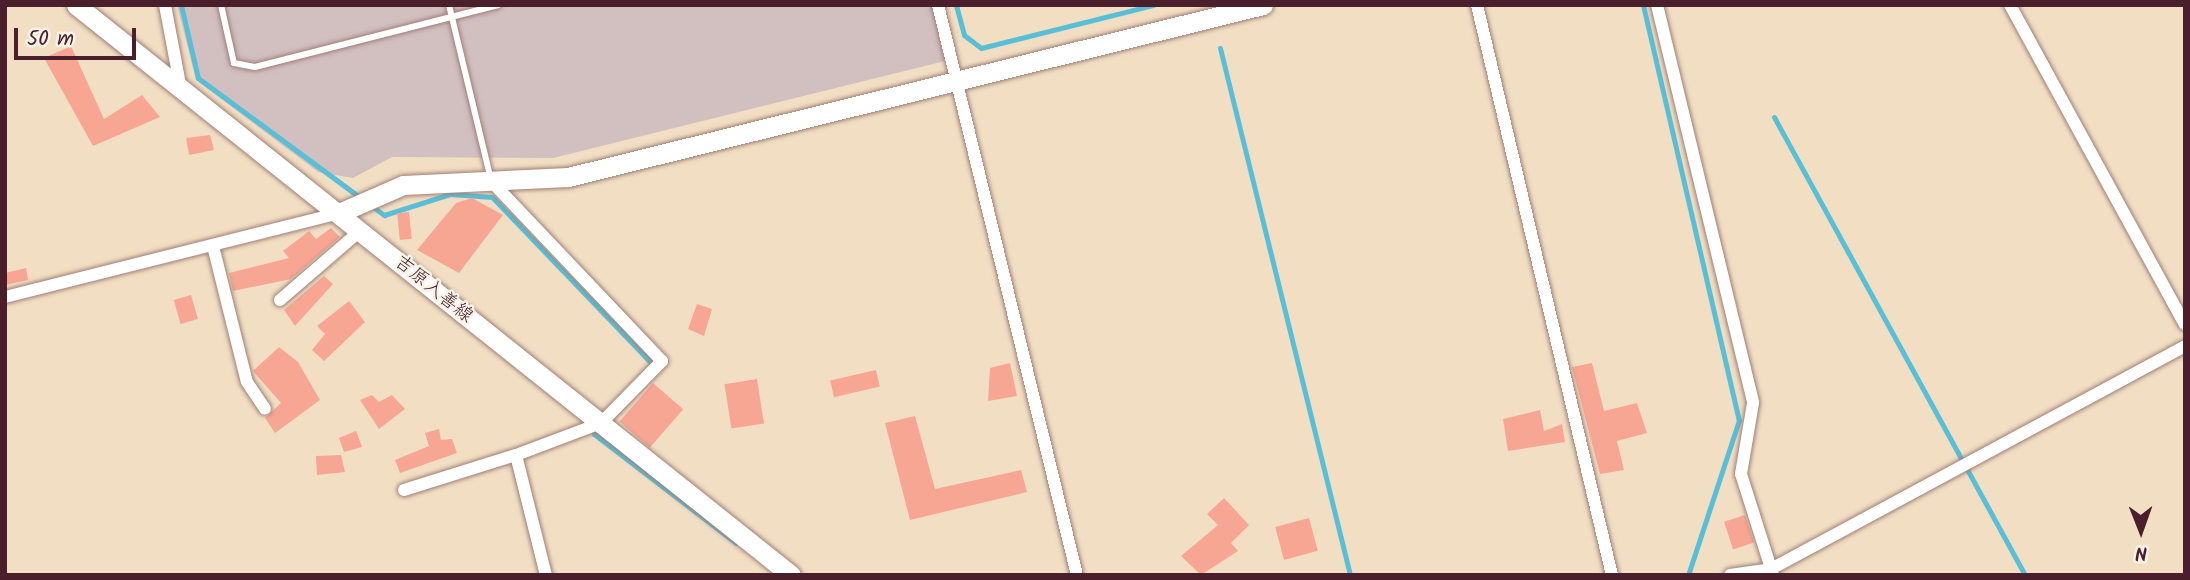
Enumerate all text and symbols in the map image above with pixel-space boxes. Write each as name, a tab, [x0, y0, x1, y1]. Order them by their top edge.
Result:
scale bar	[18, 14, 140, 58]
text: 50 m	[27, 23, 74, 56]
street label: 吉原入善線	[389, 251, 477, 329]
north arrow	[2106, 496, 2176, 566]
text: N	[2135, 537, 2148, 567]

